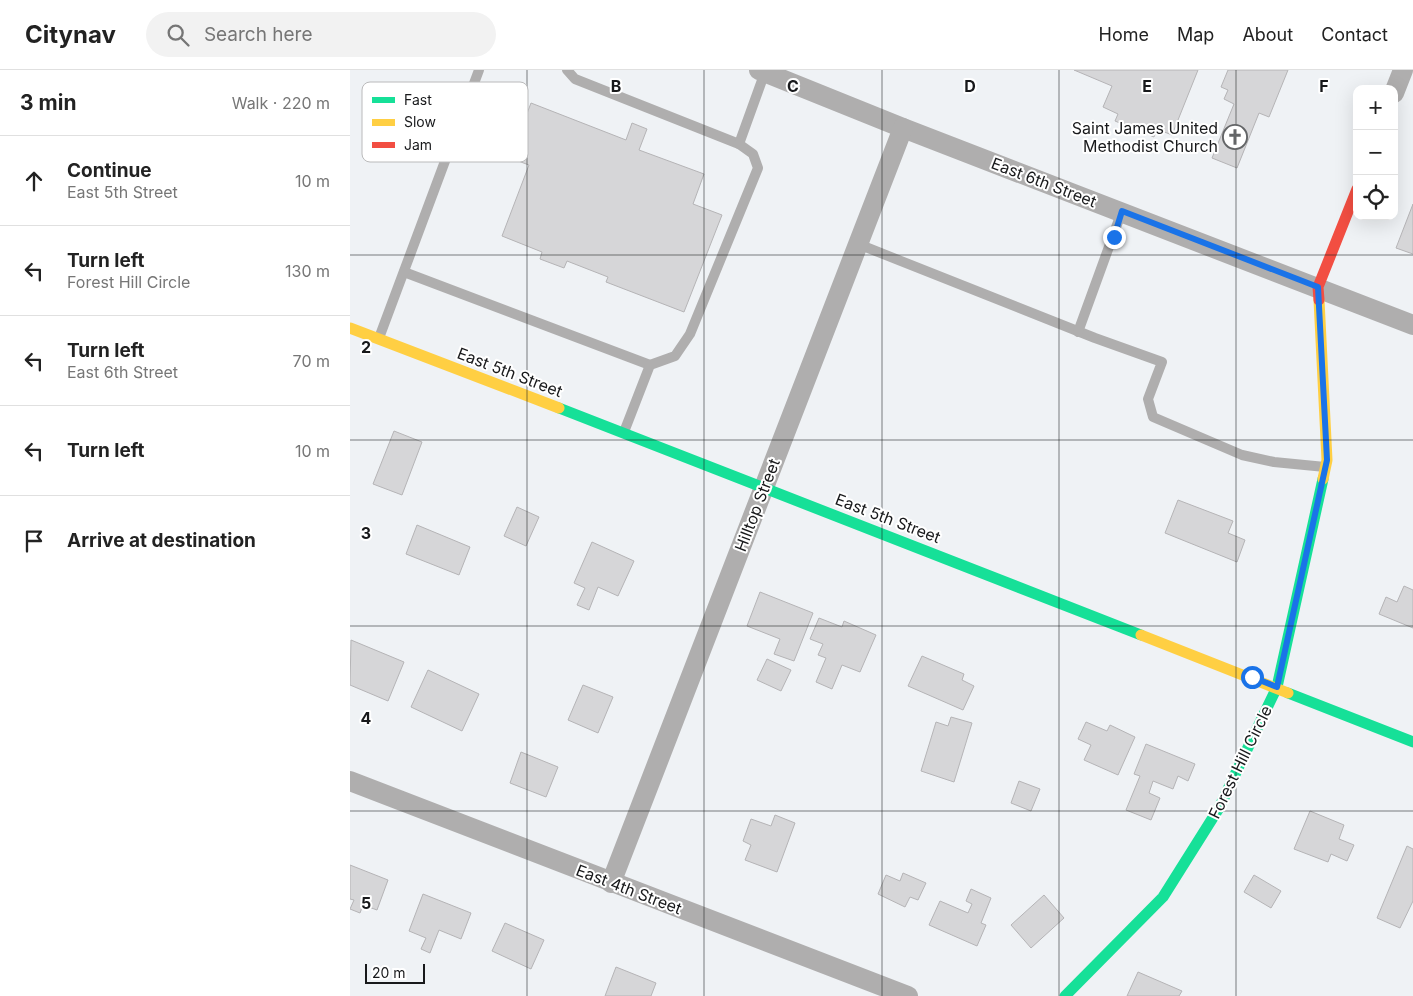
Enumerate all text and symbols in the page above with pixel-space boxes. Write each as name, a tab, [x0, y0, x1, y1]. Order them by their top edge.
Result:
search box	[146, 12, 496, 57]
text: Citynav	[25, 20, 116, 49]
icon: search	[164, 21, 192, 49]
text: Search here	[204, 23, 313, 46]
text: Home	[1099, 24, 1149, 45]
text: Map	[1177, 24, 1214, 45]
text: About	[1242, 24, 1293, 45]
text: Contact	[1321, 24, 1388, 45]
text: B	[611, 76, 621, 96]
text: C	[787, 76, 799, 96]
text: D	[964, 76, 976, 96]
text: E	[1142, 76, 1152, 96]
text: F	[1319, 76, 1329, 96]
legend	[362, 82, 528, 162]
map controls	[1353, 85, 1398, 220]
button: +	[1353, 85, 1398, 130]
text: 3 min	[20, 90, 76, 115]
text: Fast	[404, 91, 432, 108]
text: Walk · 220 m	[232, 93, 330, 113]
text: Slow	[404, 113, 436, 130]
place label: Saint James United Methodist Church	[1072, 118, 1218, 156]
church icon: Saint James United Methodist Church	[1222, 124, 1248, 150]
button: −	[1353, 130, 1398, 175]
text: Jam	[404, 136, 432, 153]
street label: East 6th Street	[989, 153, 1099, 211]
text: Continue	[67, 159, 152, 182]
icon: ahead	[20, 167, 48, 195]
text: 10 m	[295, 171, 330, 191]
button: locate	[1353, 175, 1398, 220]
text: East 5th Street	[67, 182, 178, 202]
route end	[1103, 226, 1126, 249]
text: Turn left	[67, 249, 145, 272]
icon: left	[20, 257, 48, 285]
text: 130 m	[285, 261, 330, 281]
text: Forest Hill Circle	[67, 272, 190, 292]
text: 2	[361, 337, 371, 357]
text: Turn left	[67, 339, 145, 362]
street label: East 5th Street	[455, 343, 565, 401]
icon: left	[20, 347, 48, 375]
text: 70 m	[293, 351, 330, 371]
text: East 6th Street	[67, 362, 178, 382]
icon: left	[20, 437, 48, 465]
text: Turn left	[67, 439, 145, 462]
text: 10 m	[295, 441, 330, 461]
street label: Hilltop Street	[730, 456, 784, 554]
street label: East 5th Street	[833, 489, 943, 547]
text: 3	[361, 523, 371, 543]
icon: arrive	[20, 527, 48, 555]
text: Arrive at destination	[67, 529, 256, 552]
route start	[1241, 666, 1264, 689]
street label: Forest Hill Circle	[1204, 702, 1276, 822]
text: 4	[361, 708, 372, 728]
street label: East 4th Street	[573, 860, 685, 918]
text: 5	[361, 893, 371, 913]
scale bar	[365, 961, 425, 984]
text: 20 m	[372, 964, 406, 981]

